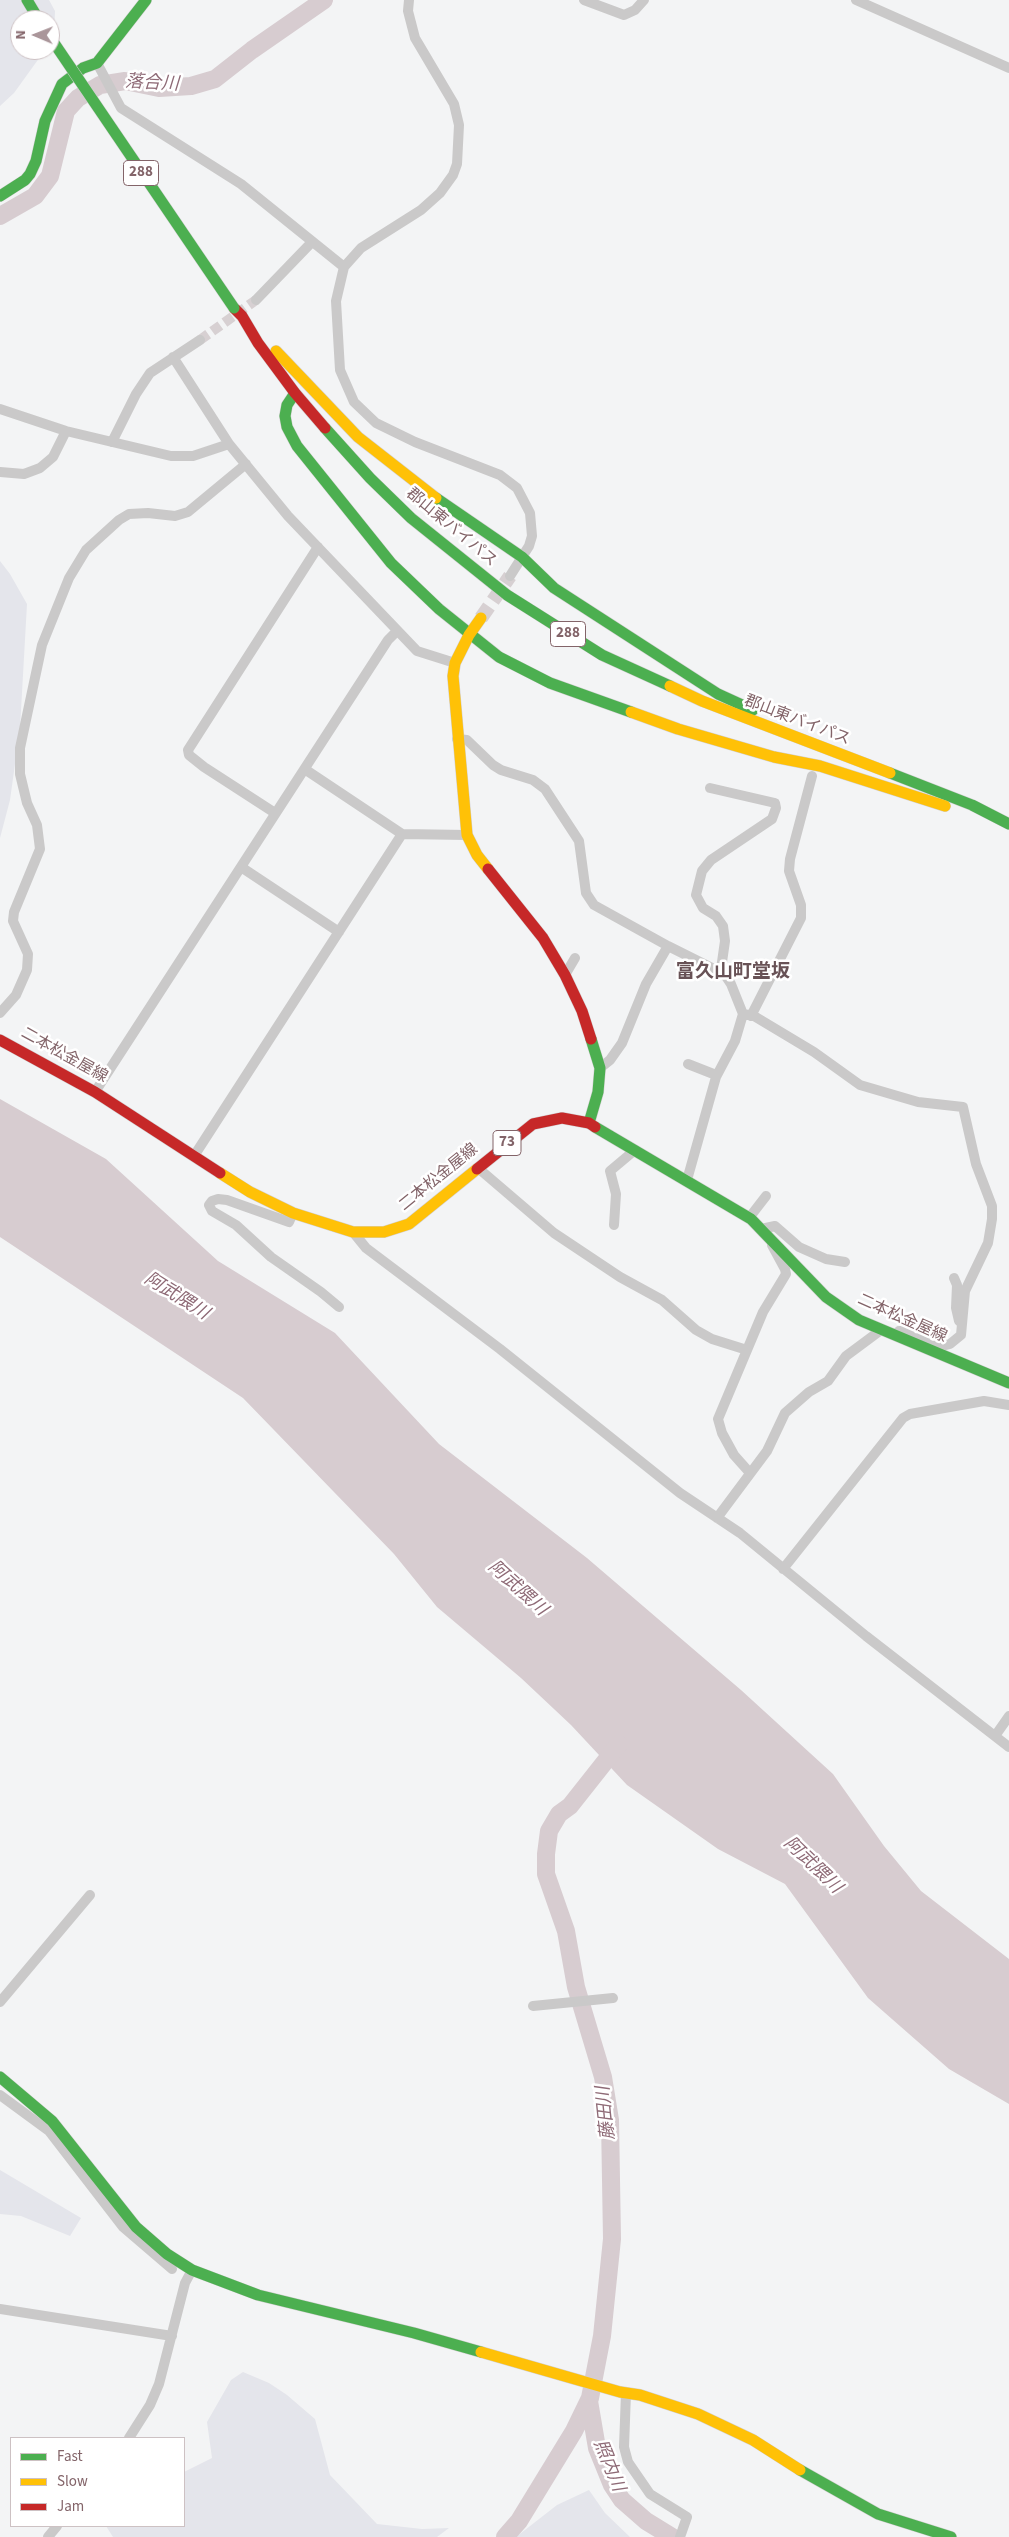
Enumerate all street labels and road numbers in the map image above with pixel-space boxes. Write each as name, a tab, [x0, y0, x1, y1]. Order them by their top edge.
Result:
road number: 288	[124, 160, 158, 186]
street label: 郡山東バイパス	[402, 485, 500, 571]
road number: 288	[550, 622, 586, 646]
street label: 郡山東バイパス	[741, 692, 853, 750]
street label: 二本松金屋線	[17, 1024, 111, 1088]
road number: 73	[493, 1130, 521, 1156]
street label: 二本松金屋線	[396, 1140, 482, 1216]
street label: 二本松金屋線	[854, 1291, 950, 1347]

